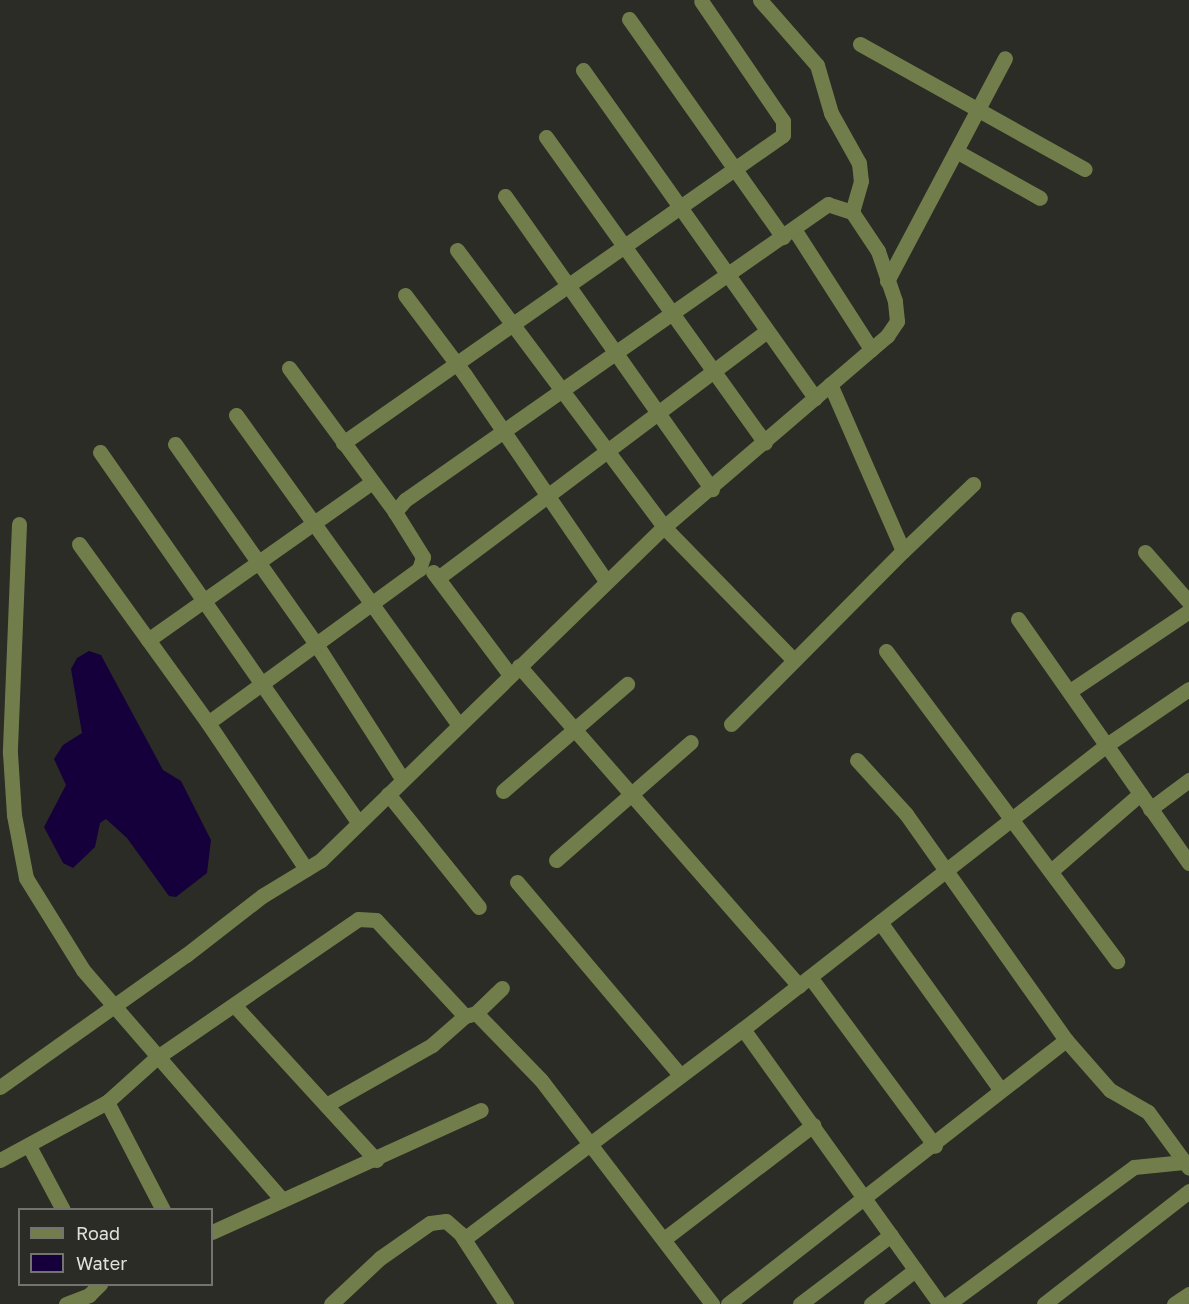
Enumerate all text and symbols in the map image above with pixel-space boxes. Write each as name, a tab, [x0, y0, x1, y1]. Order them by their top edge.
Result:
legend	[18, 1208, 213, 1286]
text: Road	[76, 1222, 120, 1244]
text: Water	[76, 1252, 127, 1274]

